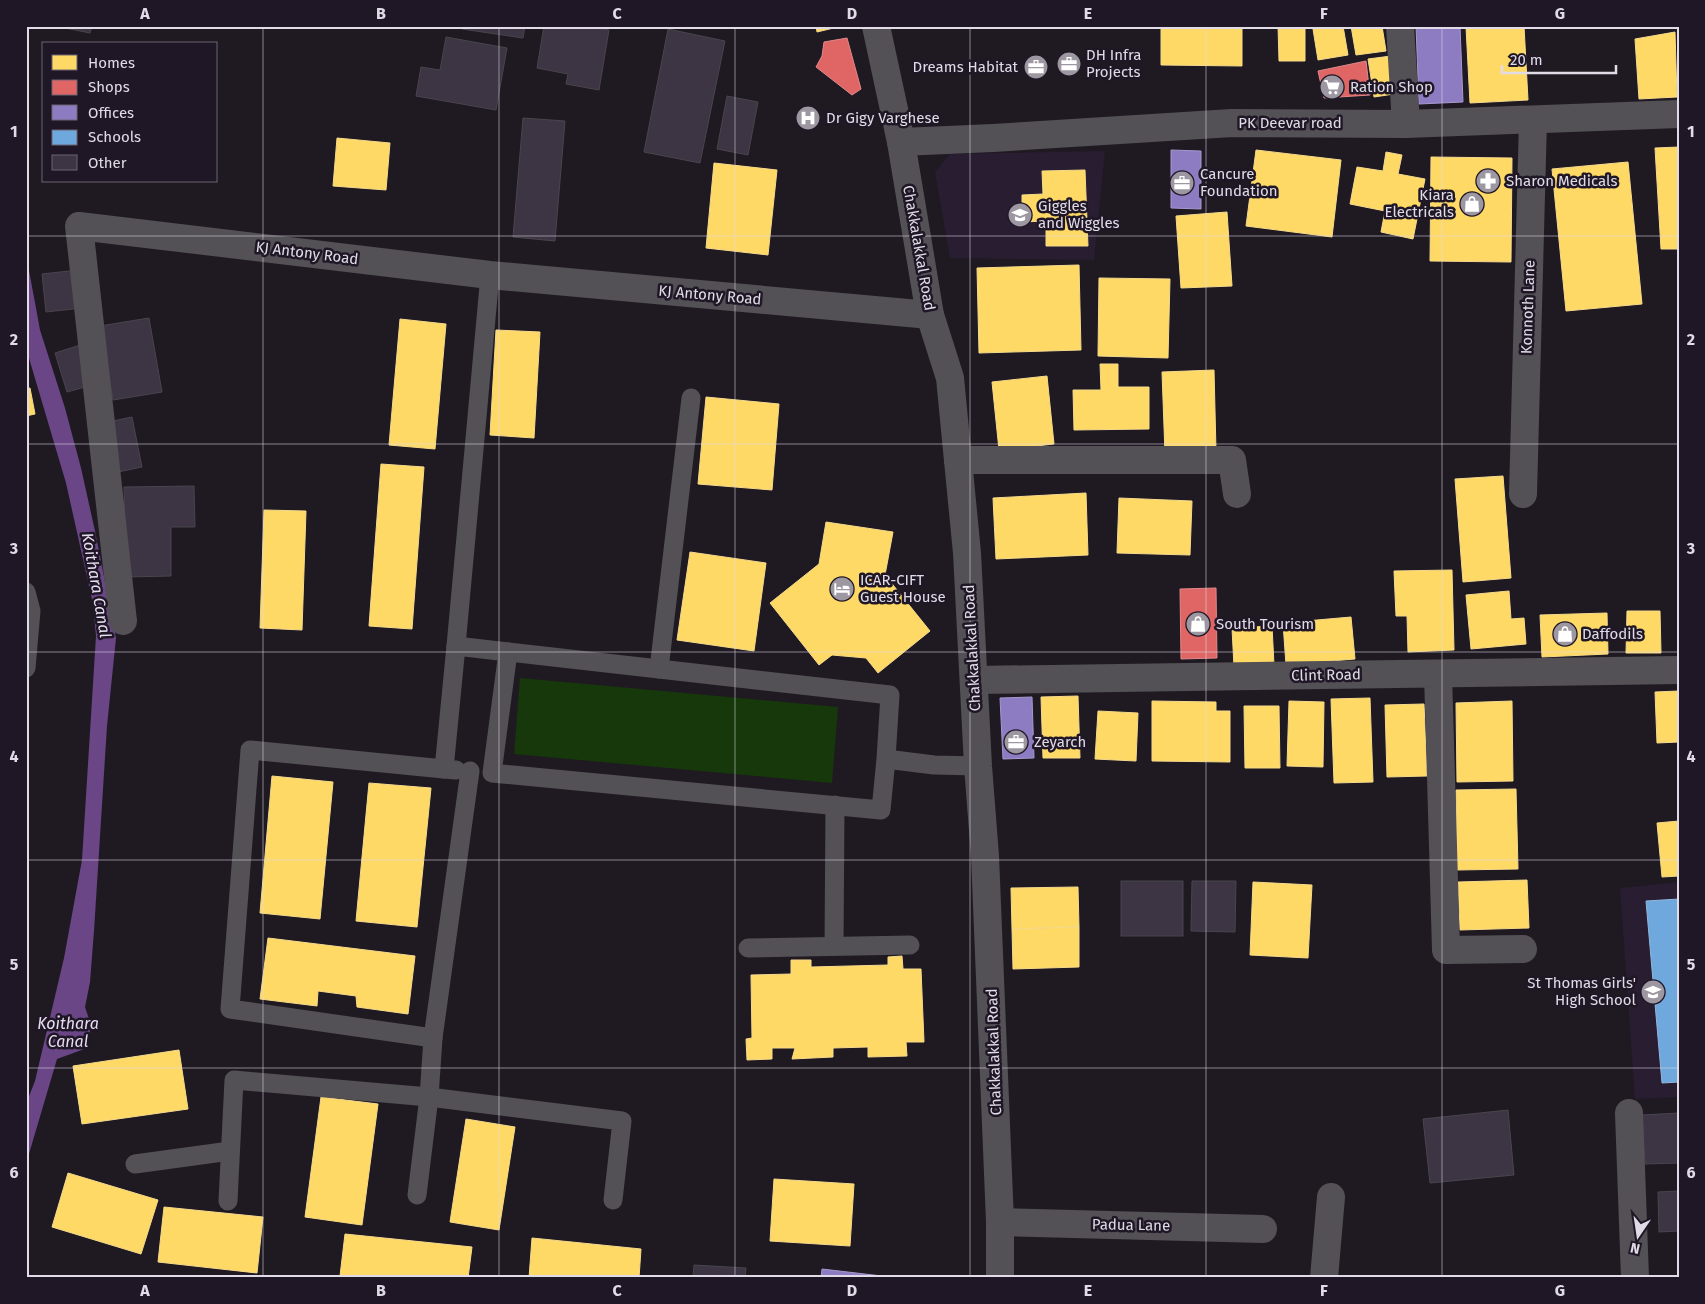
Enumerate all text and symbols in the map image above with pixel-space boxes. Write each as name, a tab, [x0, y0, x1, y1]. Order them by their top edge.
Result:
text: A	[139, 4, 150, 23]
text: B	[376, 4, 386, 23]
text: C	[612, 4, 622, 23]
text: D	[847, 4, 857, 23]
text: E	[1084, 4, 1092, 23]
text: F	[1320, 4, 1328, 23]
text: G	[1555, 4, 1565, 23]
legend	[42, 42, 218, 182]
scale bar	[1502, 42, 1616, 74]
place label: DH Infra Projects	[1086, 46, 1142, 81]
office icon: DH Infra Projects	[1056, 51, 1082, 77]
text: 20 m	[1510, 51, 1543, 69]
text: Homes	[88, 54, 135, 72]
office icon: Dreams Habitat	[1023, 54, 1049, 80]
place label: Dreams Habitat	[913, 58, 1019, 76]
supermarket icon: Ration Shop	[1319, 74, 1345, 100]
text: Shops	[88, 78, 130, 96]
place label: Ration Shop	[1350, 78, 1433, 96]
text: Offices	[88, 104, 134, 122]
hospital icon: Dr Gigy Varghese	[795, 105, 821, 131]
place label: Dr Gigy Varghese	[826, 109, 940, 127]
street label: PK Deevar road	[1238, 114, 1342, 132]
text: 1	[10, 122, 18, 141]
text: 1	[1687, 122, 1695, 141]
text: Schools	[88, 128, 141, 146]
text: Other	[88, 154, 127, 172]
place label: Cancure Foundation	[1200, 165, 1277, 200]
pharmacy icon: Sharon Medicals	[1475, 168, 1501, 194]
office icon: Cancure Foundation	[1169, 170, 1195, 196]
place label: Sharon Medicals	[1506, 172, 1617, 190]
street label: Chakkalakkal Road	[899, 184, 939, 312]
place label: Kiara Electricals	[1385, 186, 1454, 221]
shop icon: Kiara Electricals	[1459, 191, 1485, 217]
place label: Giggles and Wiggles	[1038, 197, 1120, 232]
school or university icon: Giggles and Wiggles	[1007, 202, 1033, 228]
street label: KJ Antony Road	[255, 238, 359, 268]
street label: Konnoth Lane	[1517, 260, 1539, 354]
street label: KJ Antony Road	[658, 282, 762, 308]
text: 2	[10, 330, 18, 349]
text: 2	[1687, 330, 1695, 349]
water label: Koithara Canal	[78, 531, 115, 639]
text: 3	[9, 539, 18, 558]
text: 3	[1686, 539, 1695, 558]
place label: ICAR-CIFT Guest House	[860, 571, 946, 606]
hotel icon: ICAR-CIFT Guest House	[829, 576, 855, 602]
street label: Chakkalakkal Road	[960, 584, 984, 712]
shop icon: South Tourism	[1185, 611, 1211, 637]
place label: South Tourism	[1216, 615, 1314, 633]
shop icon: Daffodils	[1552, 621, 1578, 647]
place label: Daffodils	[1582, 625, 1643, 643]
street label: Clint Road	[1291, 665, 1361, 685]
office icon: Zeyarch	[1003, 729, 1029, 755]
place label: Zeyarch	[1034, 733, 1086, 751]
text: 4	[9, 747, 19, 766]
text: 4	[1686, 747, 1696, 766]
text: 5	[10, 955, 19, 974]
text: 5	[1687, 955, 1696, 974]
place label: St Thomas Girls' High School	[1527, 974, 1637, 1009]
school or university icon: St Thomas Girls' High School	[1640, 979, 1666, 1005]
street label: Chakkalakkal Road	[983, 988, 1005, 1116]
water label: Koithara Canal	[37, 1014, 99, 1051]
text: 6	[9, 1163, 19, 1182]
text: 6	[1686, 1163, 1696, 1182]
north arrow	[1612, 1212, 1662, 1262]
street label: Padua Lane	[1092, 1215, 1170, 1235]
text: N	[1629, 1239, 1642, 1258]
text: A	[139, 1281, 150, 1300]
text: B	[376, 1281, 386, 1300]
text: C	[612, 1281, 622, 1300]
text: D	[847, 1281, 857, 1300]
text: E	[1084, 1281, 1092, 1300]
text: F	[1320, 1281, 1328, 1300]
text: G	[1555, 1281, 1565, 1300]

